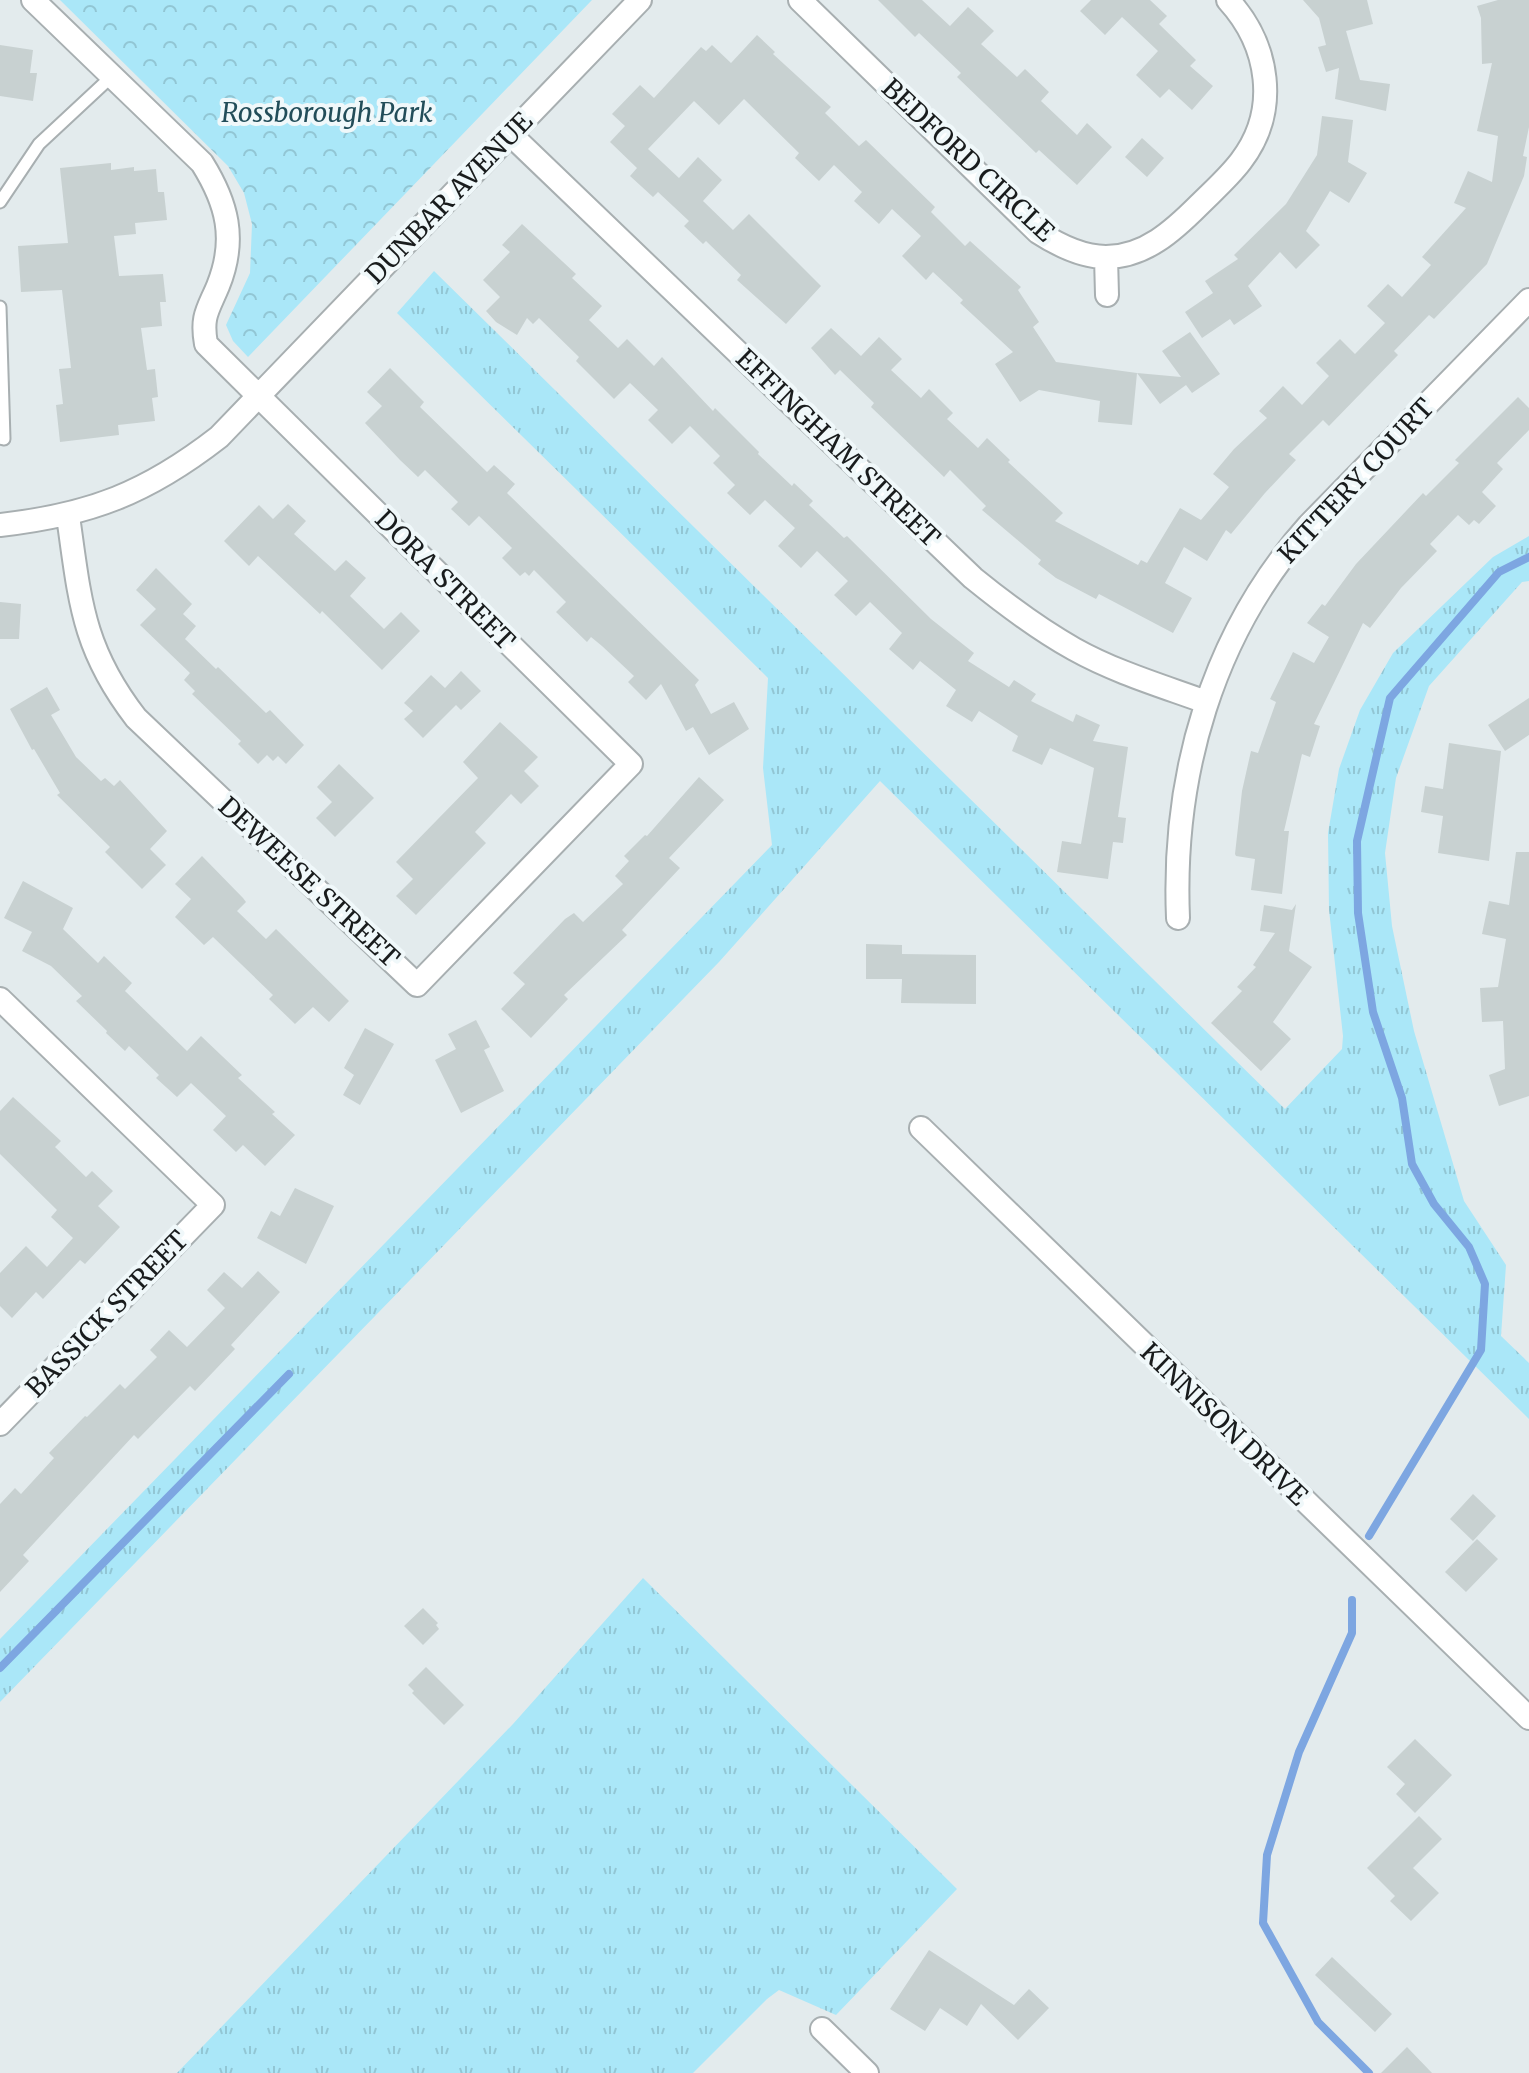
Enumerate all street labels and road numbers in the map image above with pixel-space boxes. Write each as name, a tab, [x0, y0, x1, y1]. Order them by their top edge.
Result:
street label: BEDFORD CIRCLE	[875, 71, 1062, 248]
street label: DUNBAR AVENUE	[358, 105, 539, 290]
street label: EFFINGHAM STREET	[729, 342, 947, 554]
street label: KITTERY COURT	[1271, 391, 1440, 570]
street label: DORA STREET	[368, 503, 522, 657]
street label: DEWEESE STREET	[212, 789, 407, 974]
street label: BASSICK STREET	[19, 1223, 195, 1404]
street label: KINNISON DRIVE	[1134, 1335, 1315, 1512]

